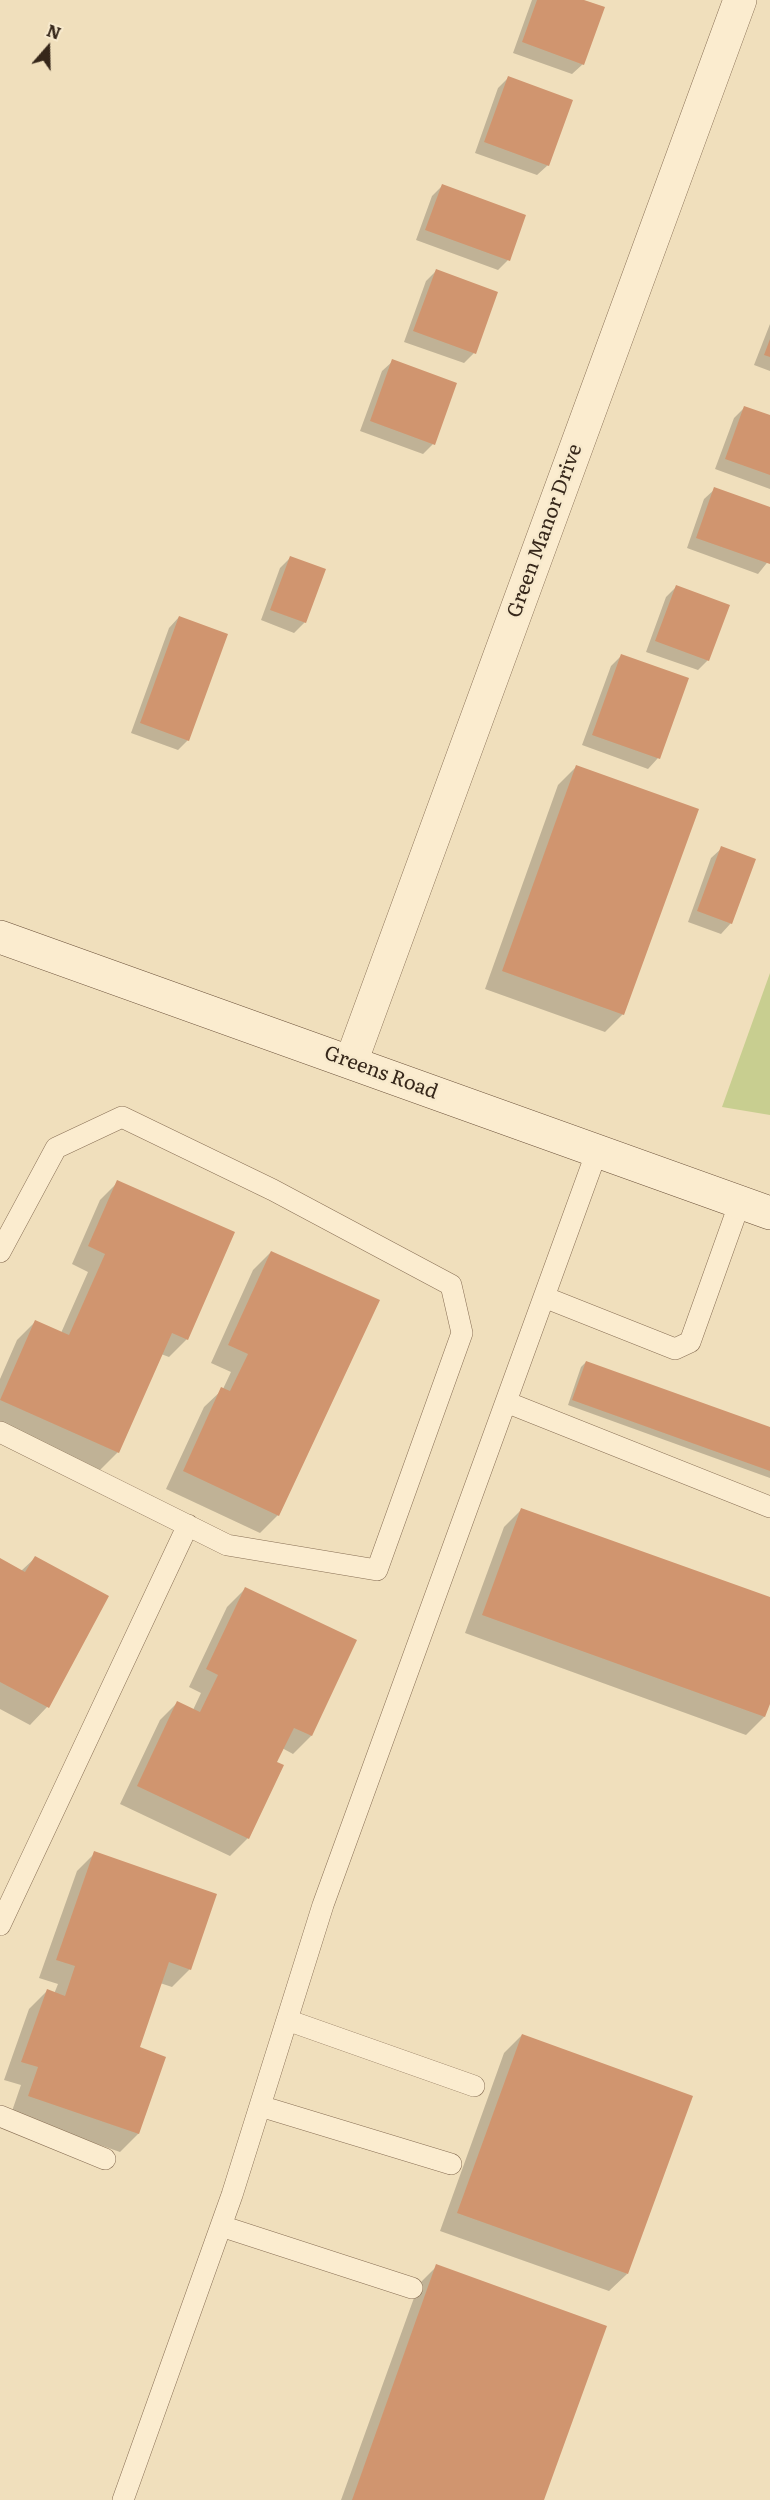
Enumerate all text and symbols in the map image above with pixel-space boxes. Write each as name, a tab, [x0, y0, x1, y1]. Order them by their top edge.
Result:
north arrow	[18, 18, 78, 78]
text: N	[44, 18, 65, 45]
street label: Green Manor Drive	[502, 441, 588, 621]
street label: Greens Road	[321, 1041, 441, 1105]

